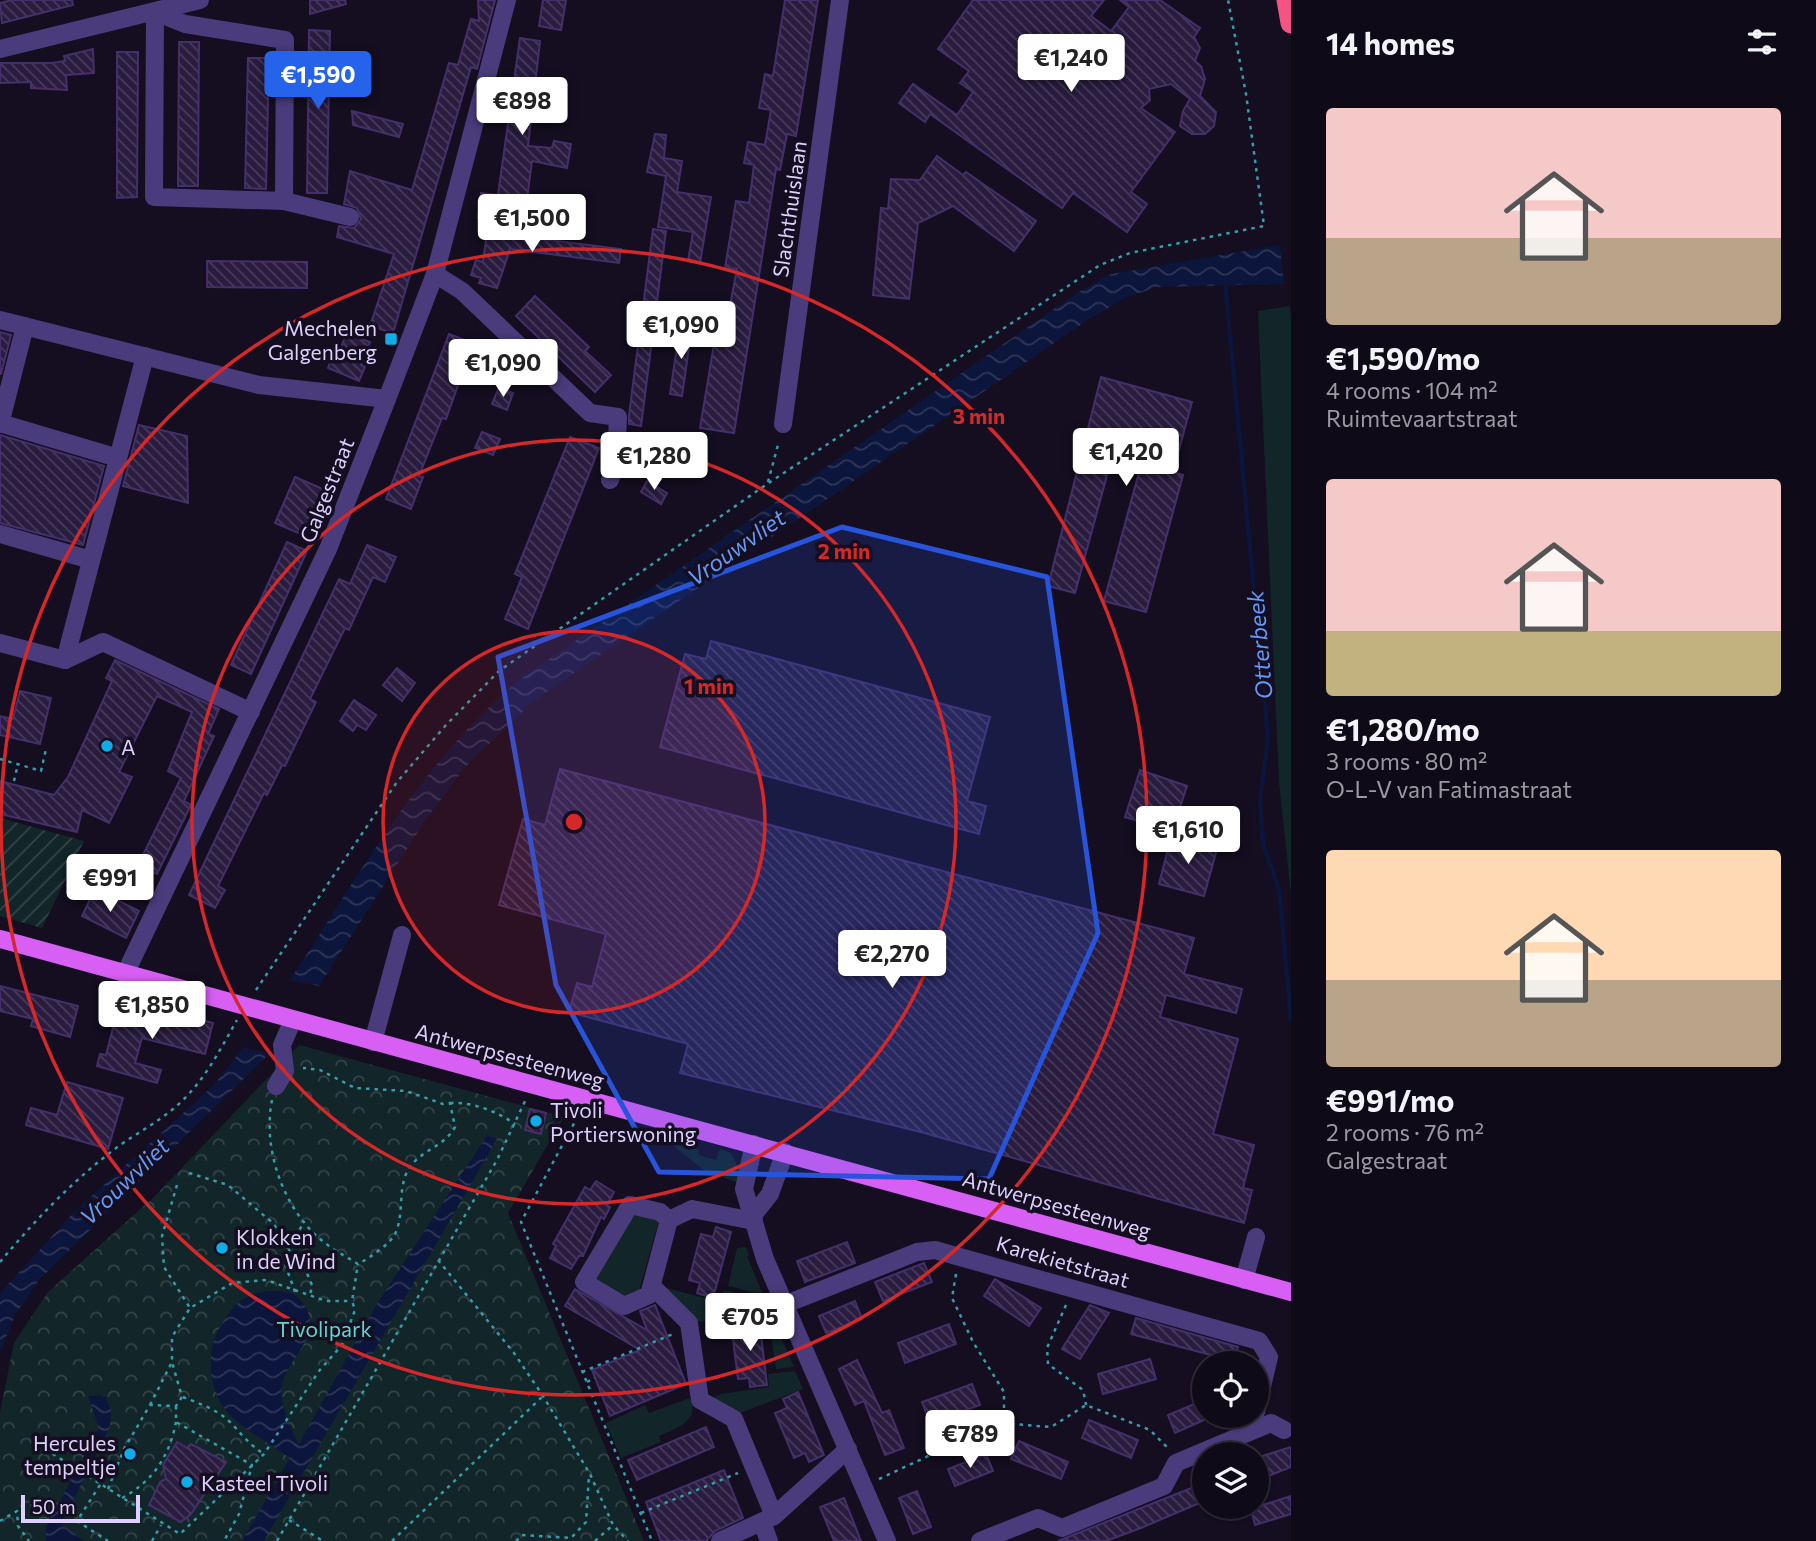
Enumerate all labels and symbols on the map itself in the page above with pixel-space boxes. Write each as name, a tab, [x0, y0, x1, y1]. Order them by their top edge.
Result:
pin: €1,240	[1014, 34, 1128, 94]
pin: €1,590	[261, 52, 375, 111]
pin: €898	[481, 78, 563, 137]
street label: Slachthuislaan	[767, 139, 811, 279]
pin: €1,500	[475, 194, 589, 254]
pin: €1,090	[624, 302, 738, 361]
place label: Mechelen Galgenberg	[268, 315, 377, 364]
marker: Mechelen Galgenberg	[383, 331, 399, 347]
pin: €1,090	[446, 340, 560, 399]
text: 3 min	[953, 403, 1005, 428]
pin: €1,420	[1069, 428, 1183, 488]
pin: €1,280	[597, 433, 711, 492]
street label: Galgestraat	[294, 434, 358, 546]
water label: Vrouwvliet	[682, 503, 791, 591]
text: 2 min	[818, 538, 870, 563]
water label: Otterbeek	[1240, 589, 1278, 701]
text: 1 min	[684, 673, 734, 698]
place label: A	[121, 734, 136, 759]
marker: A	[99, 738, 115, 754]
pin: €1,610	[1131, 806, 1245, 866]
centre of rings	[562, 810, 586, 834]
pin: €991	[69, 855, 151, 914]
pin: €2,270	[835, 930, 949, 990]
pin: €1,850	[95, 982, 209, 1041]
street label: Antwerpsesteenweg	[413, 1018, 607, 1092]
place label: Tivoli Portierswoning	[550, 1097, 696, 1146]
marker: Tivoli Portierswoning	[528, 1113, 544, 1129]
water label: Vrouwvliet	[73, 1131, 175, 1230]
street label: Antwerpsesteenweg	[960, 1165, 1154, 1243]
place label: Klokken in de Wind	[236, 1224, 336, 1273]
street label: Karekietstraat	[994, 1230, 1132, 1292]
marker: Klokken in de Wind	[214, 1240, 230, 1256]
pin: €705	[709, 1294, 791, 1353]
park label: Tivolipark	[276, 1316, 372, 1341]
pin: €789	[929, 1410, 1011, 1470]
place label: Hercules tempeltje	[24, 1430, 116, 1479]
marker: Hercules tempeltje	[122, 1446, 138, 1462]
place label: Kasteel Tivoli	[201, 1470, 328, 1495]
marker: Kasteel Tivoli	[179, 1474, 195, 1490]
scale bar	[21, 1492, 140, 1524]

